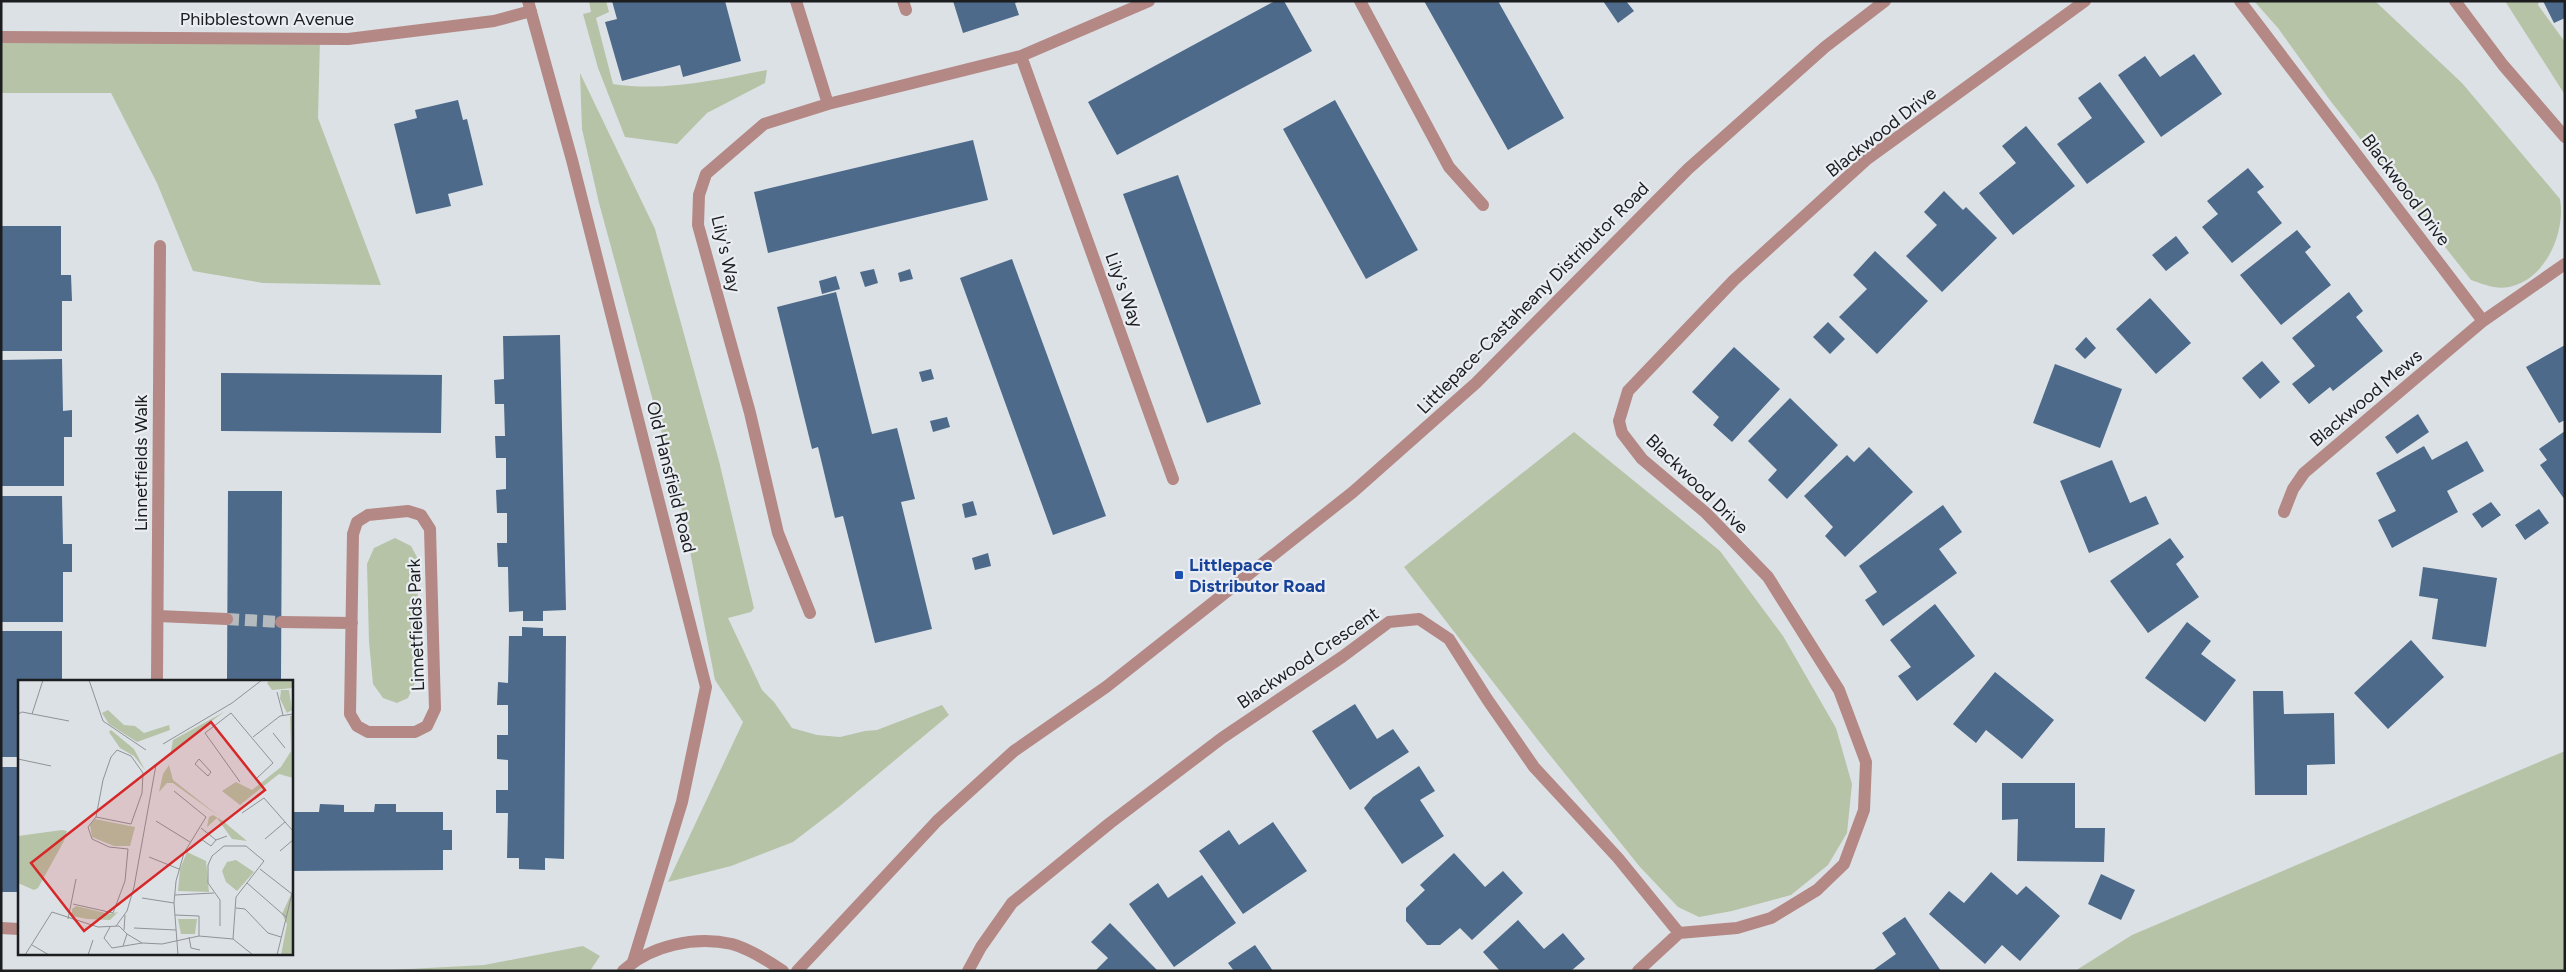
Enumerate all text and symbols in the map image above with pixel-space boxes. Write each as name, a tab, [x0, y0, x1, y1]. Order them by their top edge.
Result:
street label: Phibblestown Avenue	[180, 8, 354, 30]
street label: Blackwood Drive	[1821, 82, 1941, 182]
street label: Blackwood Drive	[2357, 130, 2455, 250]
street label: Littlepace-Castaheany Distributor Road	[1412, 177, 1654, 419]
street label: Lily's Way	[706, 213, 746, 295]
street label: Lily's Way	[1100, 249, 1148, 331]
street label: Blackwood Mews	[2305, 345, 2427, 451]
street label: Linnetfields Walk	[130, 394, 152, 531]
street label: Old Hansfield Road	[642, 399, 700, 555]
street label: Blackwood Drive	[1641, 430, 1753, 539]
place label: Littlepace Distributor Road	[1189, 554, 1325, 597]
street label: Linnetfields Park	[403, 558, 429, 692]
marker: Littlepace Distributor Road	[1173, 569, 1185, 581]
street label: Blackwood Crescent	[1233, 602, 1383, 714]
inset map	[18, 680, 292, 954]

